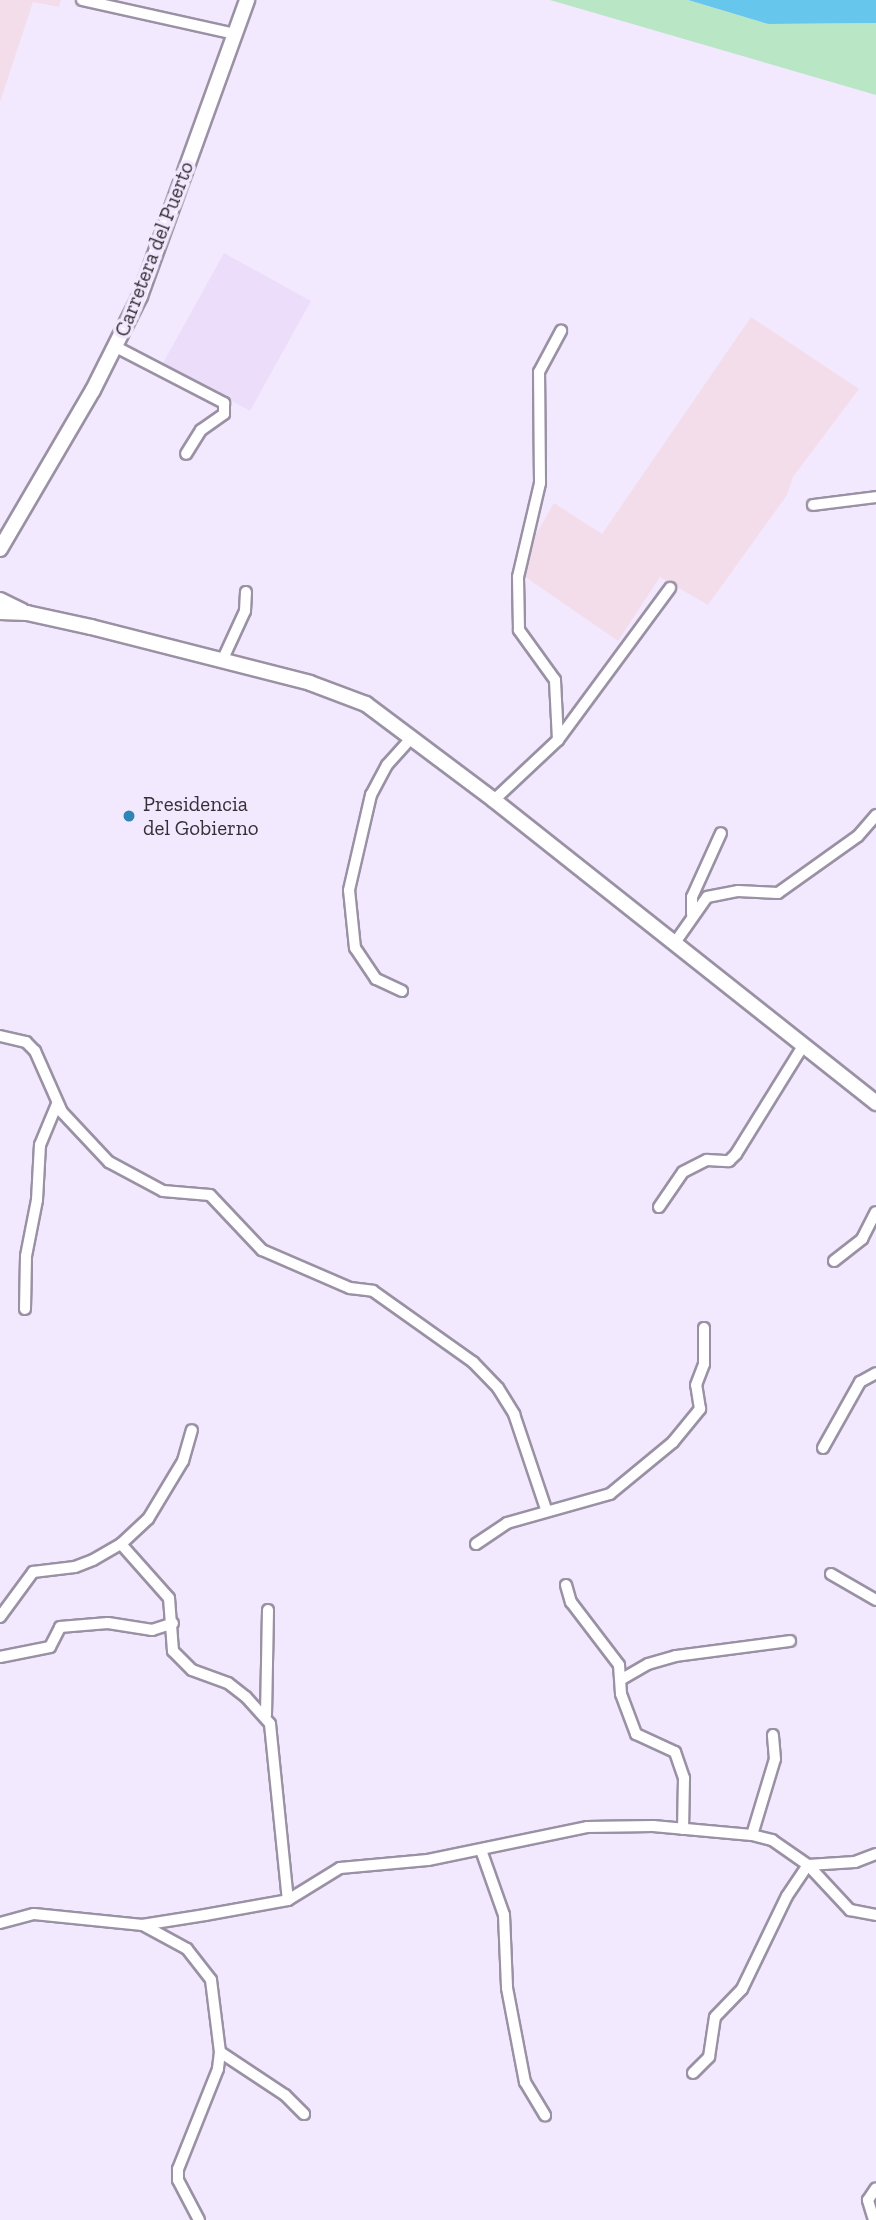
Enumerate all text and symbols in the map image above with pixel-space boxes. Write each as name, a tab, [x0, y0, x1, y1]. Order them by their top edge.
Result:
street label: Carretera del Puerto	[109, 158, 199, 340]
place label: Presidencia del Gobierno	[143, 791, 259, 841]
marker: Presidencia del Gobierno	[121, 808, 137, 824]

